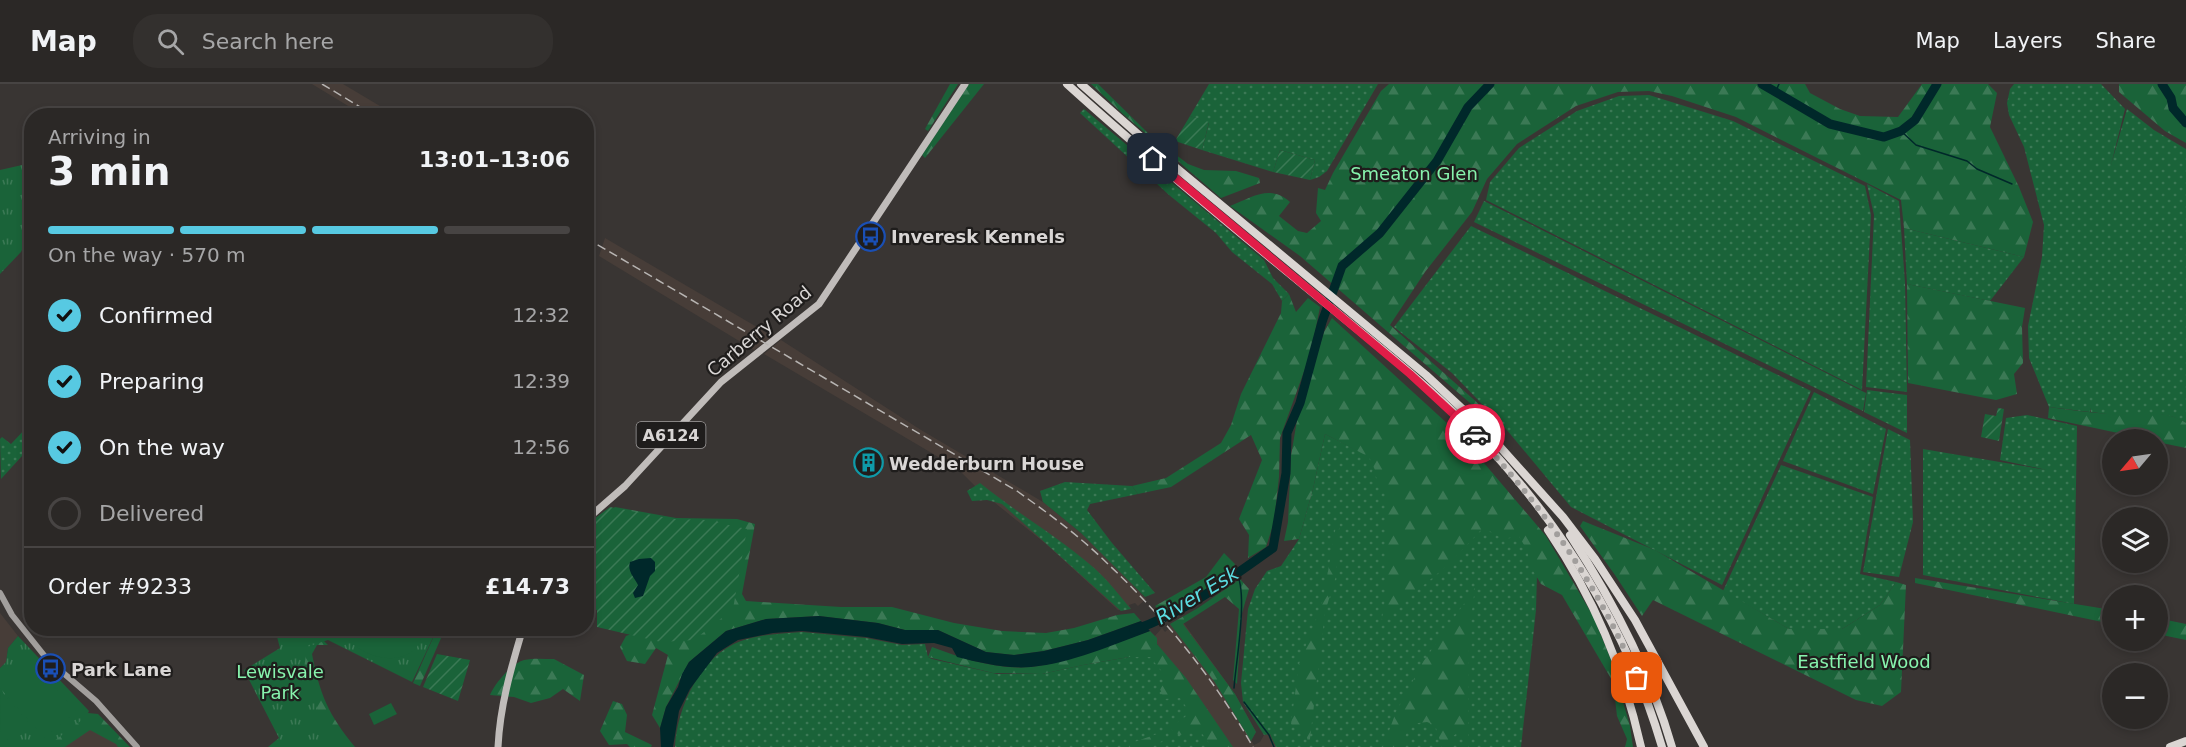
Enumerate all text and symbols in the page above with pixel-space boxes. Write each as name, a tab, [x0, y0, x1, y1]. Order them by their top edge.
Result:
search box	[133, 14, 553, 68]
text: Map	[30, 25, 97, 58]
icon: search	[154, 25, 187, 58]
text: Search here	[202, 29, 334, 54]
text: Map	[1916, 29, 1960, 53]
text: Layers	[1993, 29, 2062, 53]
text: Share	[2095, 29, 2156, 53]
text: Arriving in	[48, 125, 151, 149]
pin	[1127, 133, 1178, 184]
icon: home	[1136, 142, 1169, 175]
text: 13:01–13:06	[419, 147, 570, 172]
text: 3 min	[48, 149, 170, 194]
park label: Smeaton Glen	[1350, 163, 1478, 184]
bus stop icon: Inveresk Kennels	[854, 220, 886, 252]
place label: Inveresk Kennels	[891, 226, 1065, 247]
text: On the way · 570 m	[48, 243, 246, 267]
street label: Carberry Road	[703, 281, 815, 381]
icon: check	[48, 299, 81, 332]
text: Confirmed	[99, 303, 213, 328]
text: 12:32	[512, 303, 570, 327]
icon: check	[48, 365, 81, 398]
text: Preparing	[99, 369, 205, 394]
text: 12:39	[512, 369, 570, 393]
courier	[1445, 404, 1505, 464]
icon: car	[1459, 418, 1492, 451]
road number: A6124	[636, 422, 706, 448]
north arrow	[2102, 429, 2168, 495]
map controls	[2102, 429, 2168, 729]
icon: check	[48, 431, 81, 464]
text: On the way	[99, 435, 225, 460]
text: 12:56	[512, 435, 570, 459]
building icon: Wedderburn House	[852, 447, 884, 479]
place label: Wedderburn House	[889, 453, 1084, 474]
text: Delivered	[99, 501, 204, 526]
button: layers	[2102, 507, 2168, 573]
water label: River Esk	[1151, 560, 1244, 629]
text: Order #9233	[48, 574, 192, 599]
text: £14.73	[485, 574, 570, 599]
button: +	[2102, 585, 2168, 651]
park label: Eastfield Wood	[1797, 651, 1931, 672]
pin	[1611, 652, 1662, 703]
bus stop icon: Park Lane	[34, 653, 66, 685]
place label: Park Lane	[71, 659, 172, 680]
park label: Lewisvale Park	[236, 661, 324, 703]
icon: bag	[1620, 661, 1653, 694]
button: −	[2102, 663, 2168, 729]

